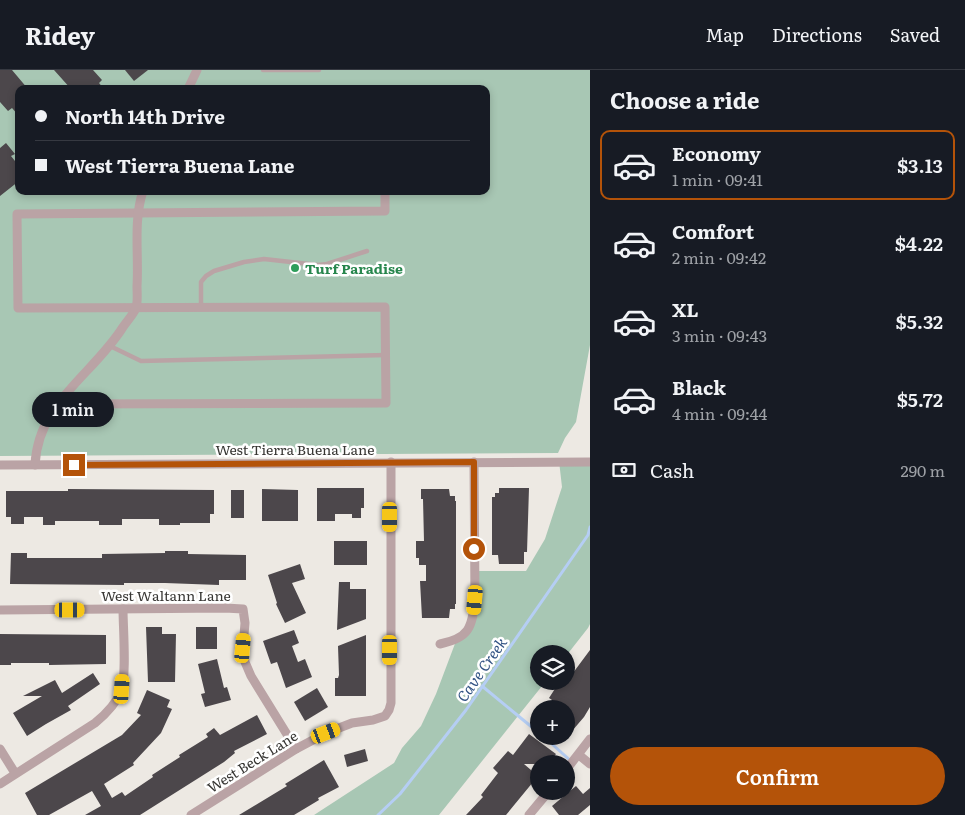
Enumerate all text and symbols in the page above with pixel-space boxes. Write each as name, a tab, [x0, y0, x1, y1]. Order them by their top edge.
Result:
text: Ridey	[25, 17, 95, 52]
text: Map	[706, 21, 744, 48]
text: Directions	[772, 21, 862, 48]
text: Saved	[890, 21, 940, 48]
text: Choose a ride	[610, 83, 759, 116]
text: North 14th Drive	[65, 102, 225, 130]
text: Economy	[672, 139, 761, 167]
icon: car	[612, 143, 657, 188]
text: West Tierra Buena Lane	[65, 151, 295, 179]
text: $3.13	[897, 151, 943, 179]
text: 1 min · 09:41	[672, 167, 763, 191]
text: Comfort	[672, 217, 754, 245]
icon: car	[612, 221, 657, 266]
text: $4.22	[895, 229, 943, 257]
text: 2 min · 09:42	[672, 245, 766, 269]
place label: Turf Paradise	[305, 258, 403, 278]
marker: Turf Paradise	[289, 262, 301, 274]
text: XL	[672, 295, 699, 323]
icon: car	[612, 299, 657, 344]
text: $5.32	[896, 307, 943, 335]
text: 3 min · 09:43	[672, 323, 767, 347]
text: Black	[672, 373, 726, 401]
icon: car	[612, 377, 657, 422]
text: $5.72	[897, 385, 943, 413]
callout: 1 min	[33, 392, 115, 428]
text: 1 min	[52, 397, 94, 421]
text: 4 min · 09:44	[672, 401, 767, 425]
street label: West Tierra Buena Lane	[216, 439, 374, 459]
route end	[63, 454, 85, 476]
icon: cash	[610, 456, 638, 484]
text: Cash	[650, 456, 694, 484]
text: 290 m	[901, 458, 945, 482]
car	[382, 502, 397, 532]
route start	[463, 538, 485, 560]
car	[466, 584, 483, 616]
street label: West Waltann Lane	[101, 585, 231, 605]
car	[55, 603, 85, 618]
water label: Cave Creek	[450, 631, 512, 706]
car	[234, 632, 251, 664]
car	[382, 635, 397, 665]
map controls	[530, 645, 575, 800]
button: layers	[530, 645, 575, 690]
car	[113, 674, 130, 704]
button: +	[530, 700, 575, 745]
car	[309, 721, 342, 745]
street label: West Beck Lane	[203, 725, 301, 797]
button: Confirm	[610, 747, 945, 805]
button: −	[530, 755, 575, 800]

